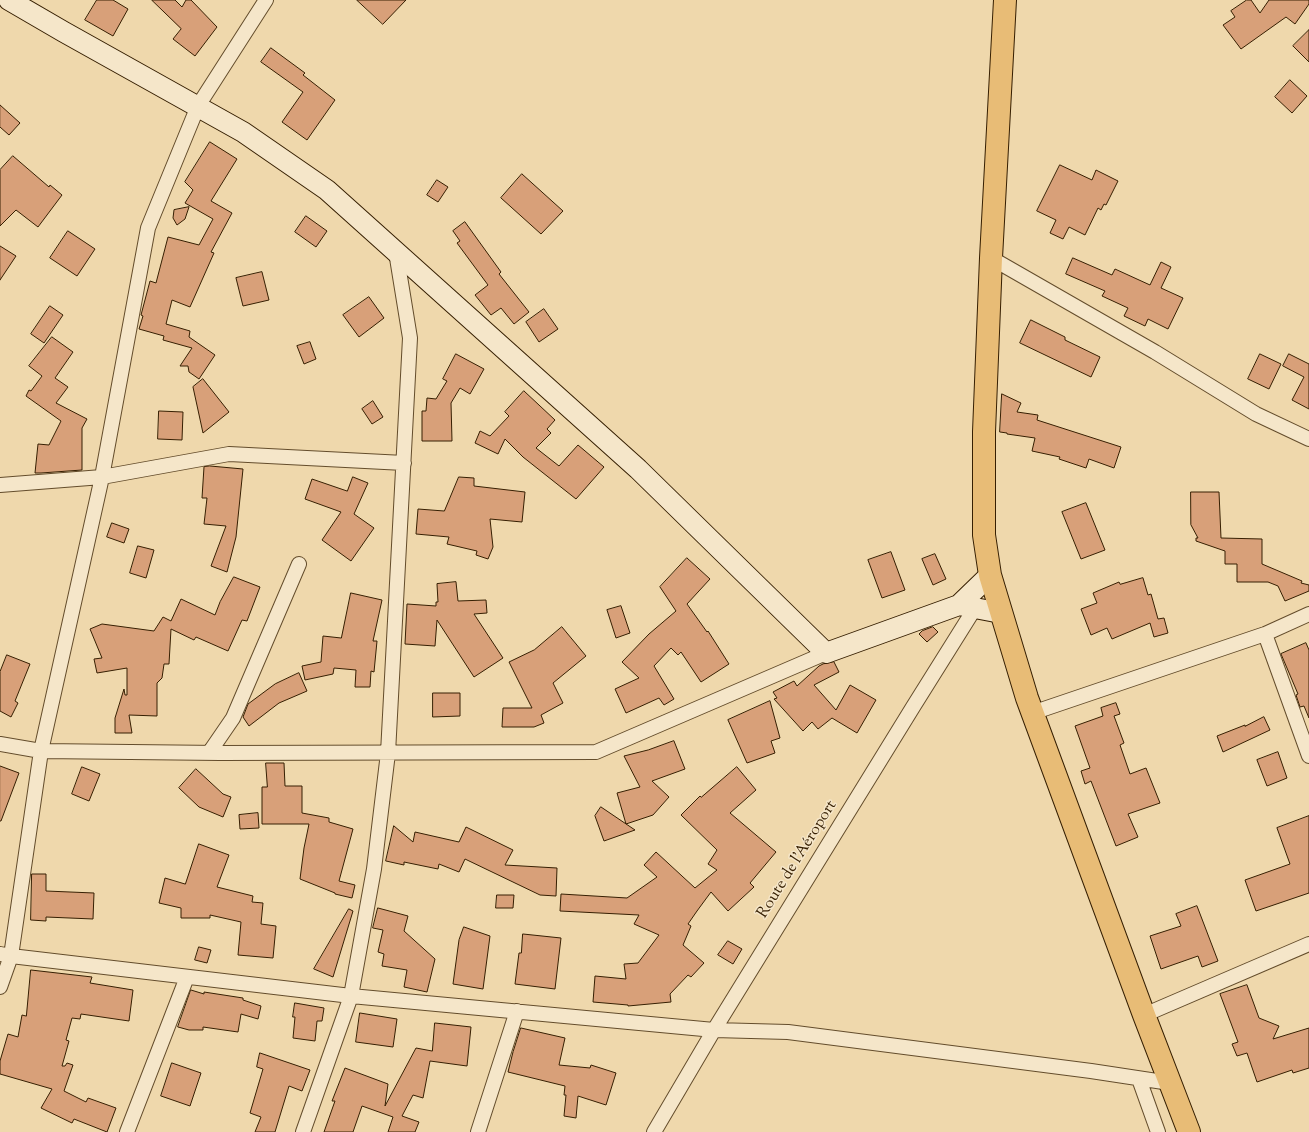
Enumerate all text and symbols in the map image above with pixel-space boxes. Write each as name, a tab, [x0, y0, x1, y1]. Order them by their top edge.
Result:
street label: Route de l'Aéroport	[754, 798, 842, 922]

